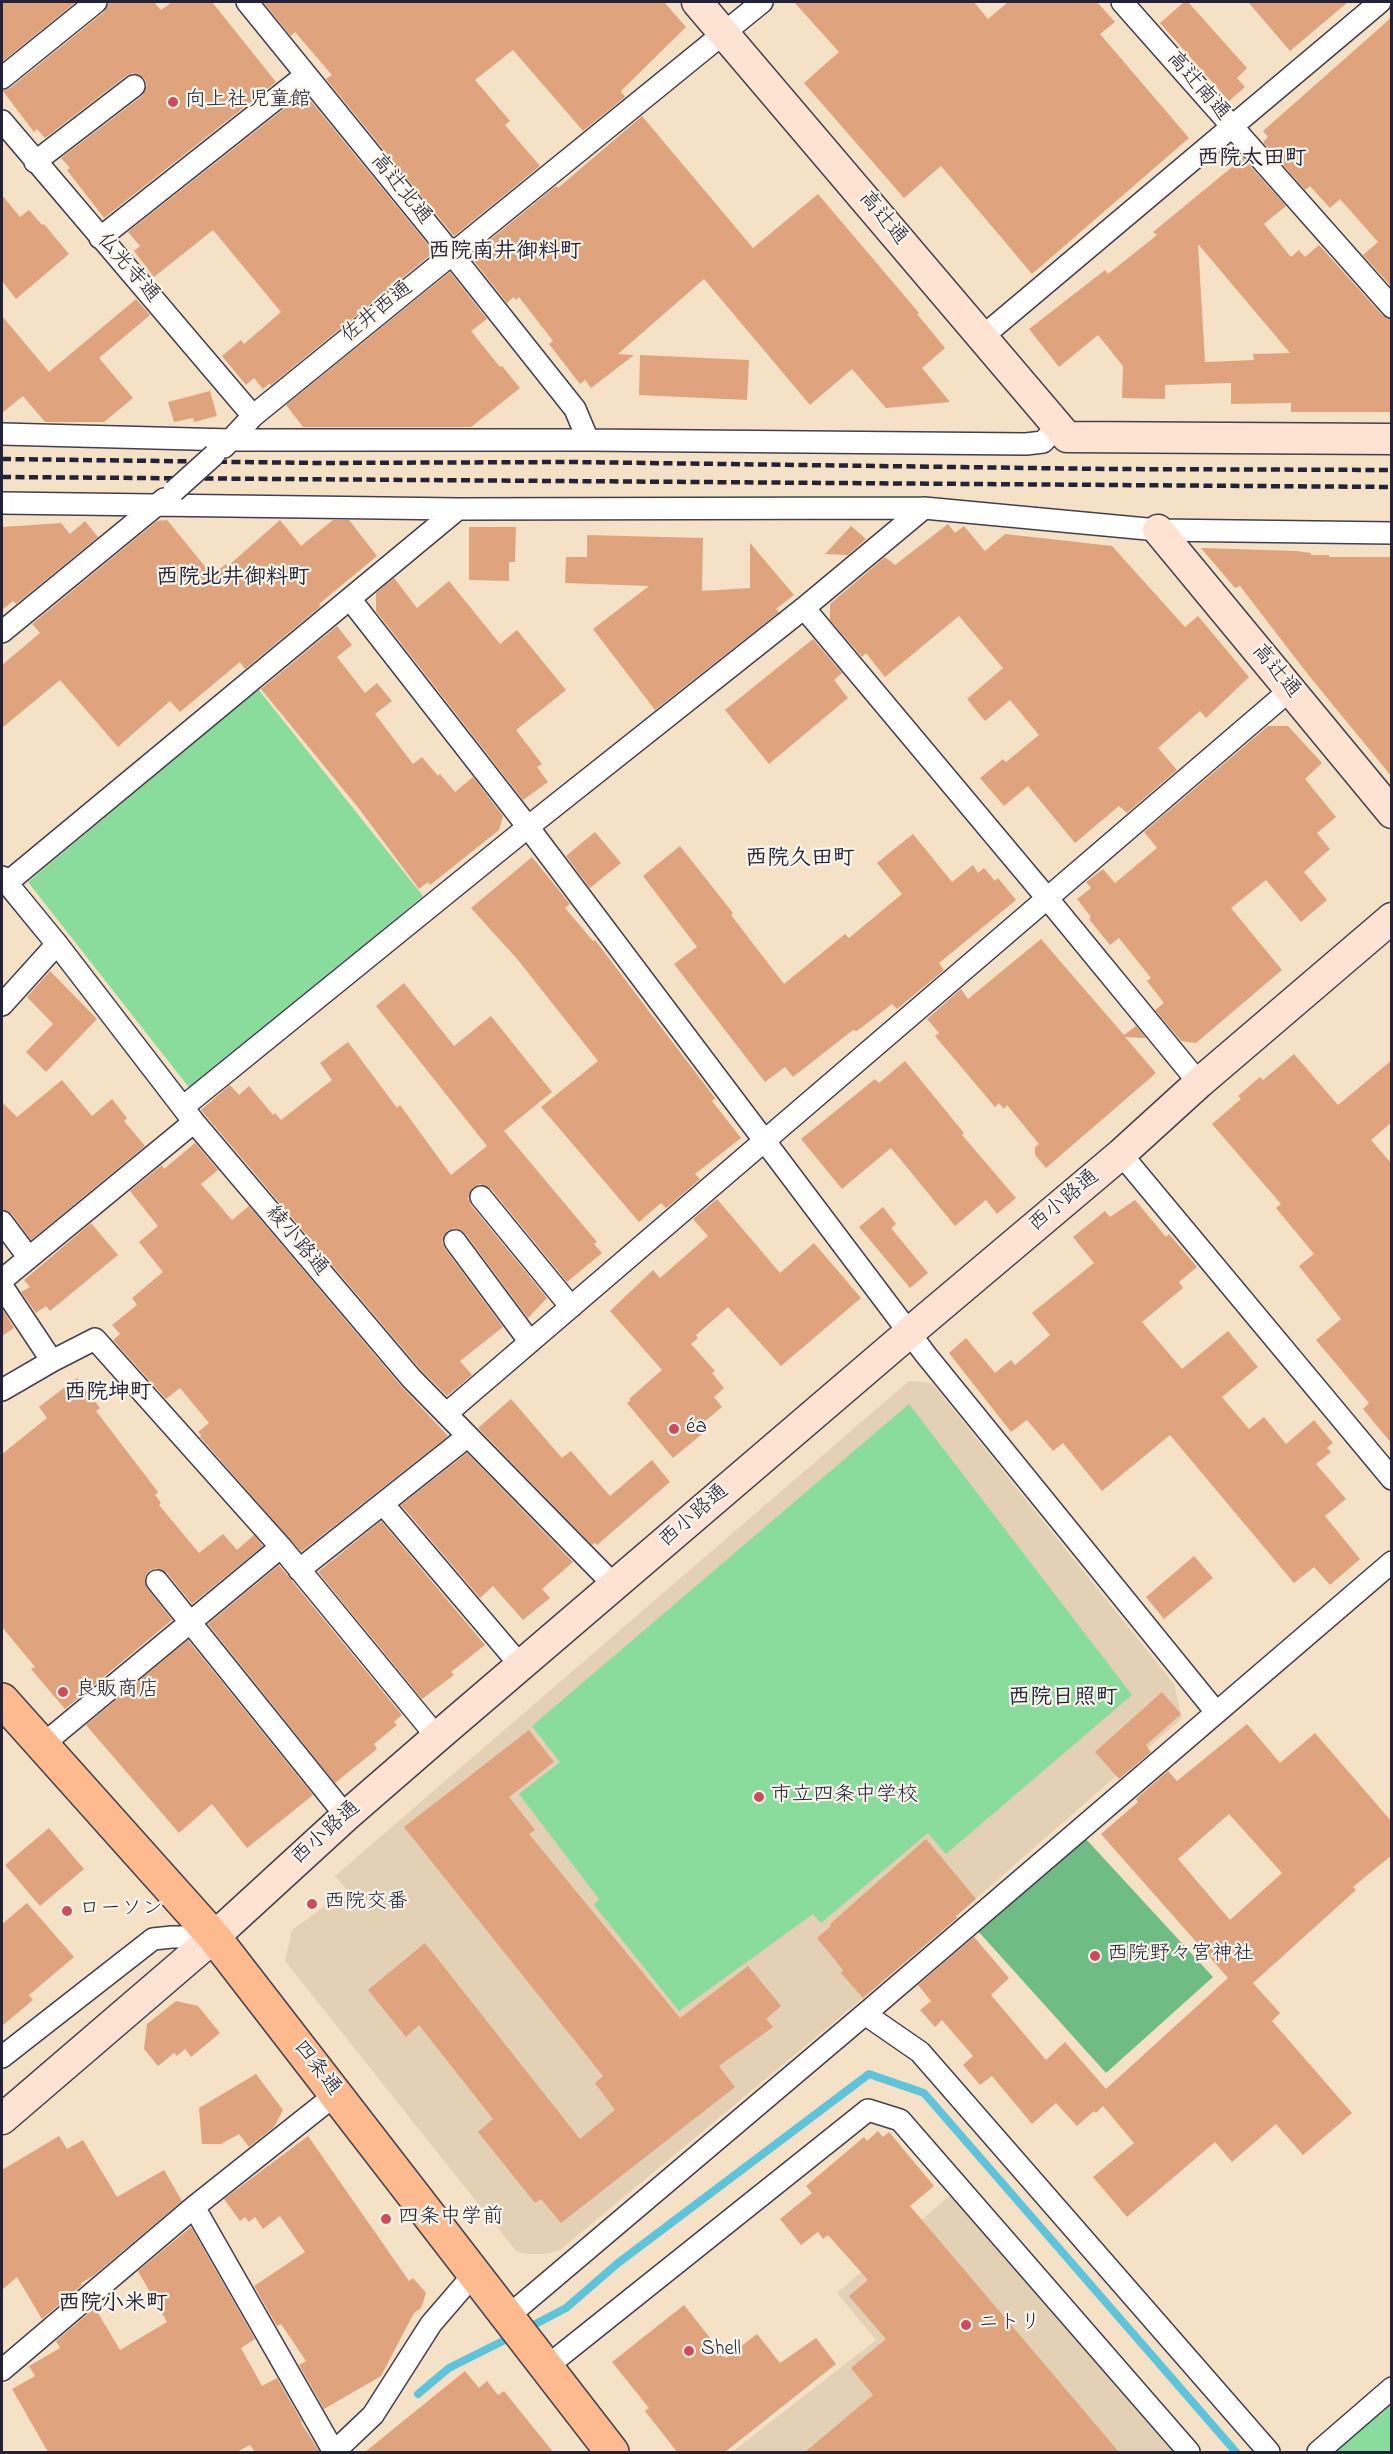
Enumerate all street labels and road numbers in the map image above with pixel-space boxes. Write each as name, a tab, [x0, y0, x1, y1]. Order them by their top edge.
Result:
street label: 高辻南通	[1160, 47, 1234, 127]
street label: 高辻北通	[364, 149, 436, 231]
street label: 高辻通	[852, 187, 912, 251]
street label: 仏光寺通	[90, 229, 164, 309]
street label: 佐井西通	[337, 277, 419, 349]
street label: 高辻通	[1245, 640, 1305, 704]
street label: 西小路通	[1025, 1165, 1105, 1239]
street label: 綾小路通	[259, 1202, 333, 1282]
street label: 西小路通	[655, 1480, 735, 1554]
street label: 西小路通	[287, 1797, 367, 1871]
street label: 四条通	[287, 2036, 345, 2102]

